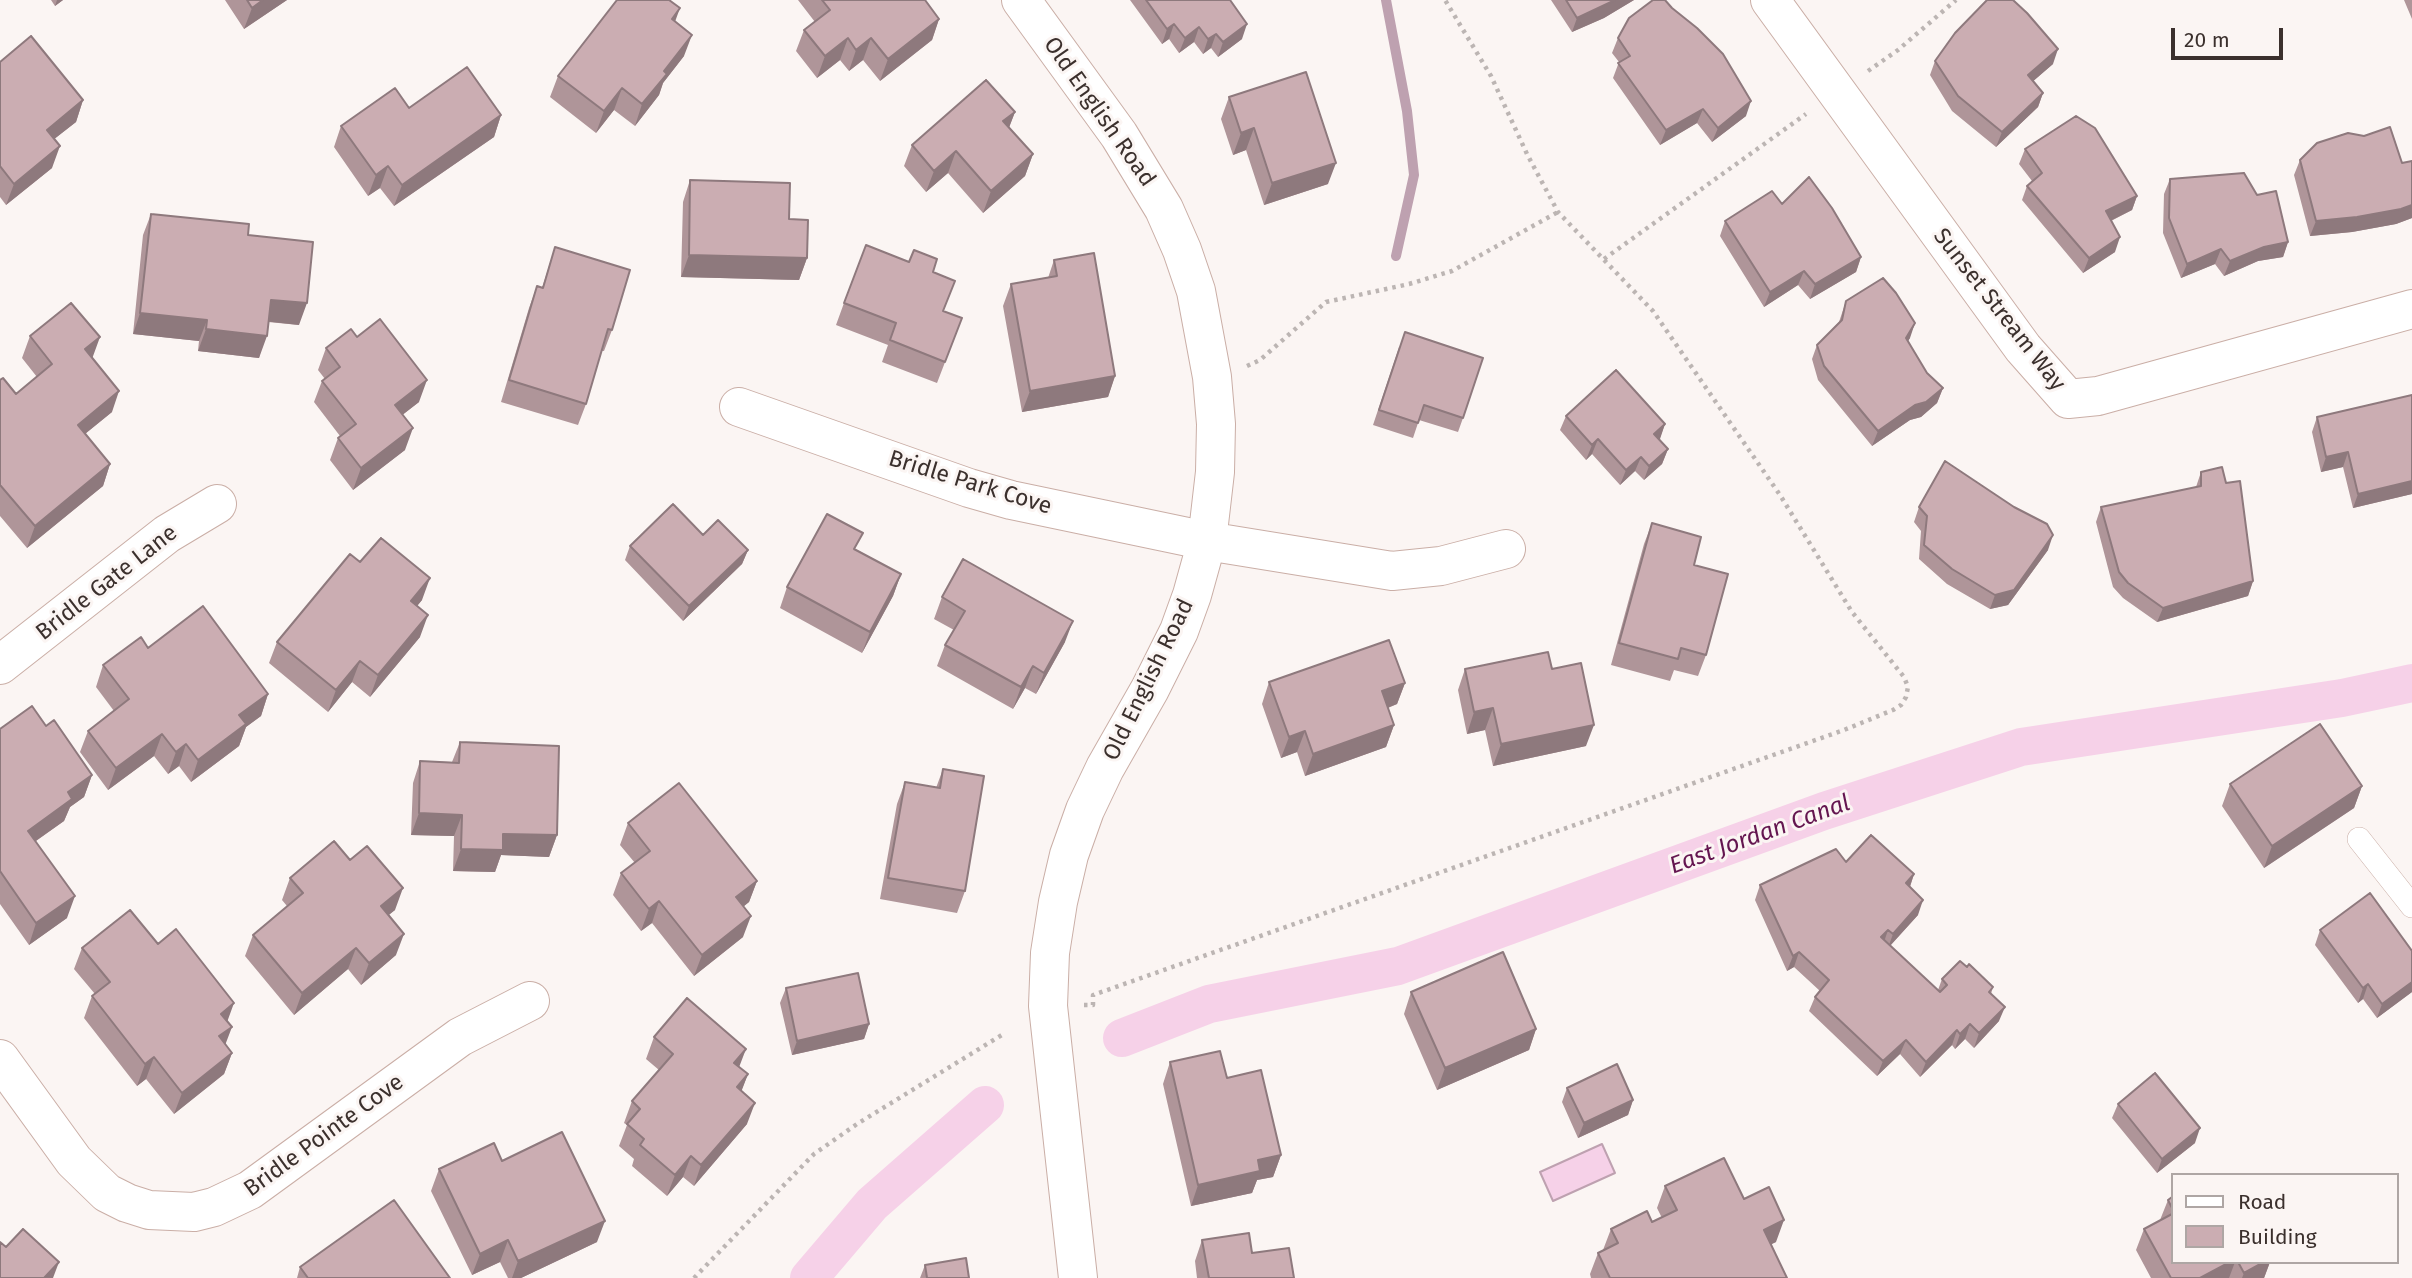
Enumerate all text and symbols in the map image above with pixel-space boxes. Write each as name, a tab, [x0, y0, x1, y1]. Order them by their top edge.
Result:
scale bar	[2174, 14, 2286, 58]
text: 20 m	[2184, 27, 2230, 53]
street label: Old English Road	[1037, 32, 1161, 192]
street label: Sunset Stream Way	[1927, 223, 2071, 397]
street label: Bridle Park Cove	[885, 445, 1055, 521]
street label: Bridle Gate Lane	[31, 519, 183, 647]
street label: Old English Road	[1098, 595, 1200, 765]
water label: East Jordan Canal	[1666, 789, 1854, 881]
street label: Bridle Pointe Cove	[239, 1069, 409, 1203]
legend	[2170, 1173, 2398, 1264]
text: Road	[2238, 1189, 2286, 1215]
text: Building	[2238, 1224, 2317, 1250]

